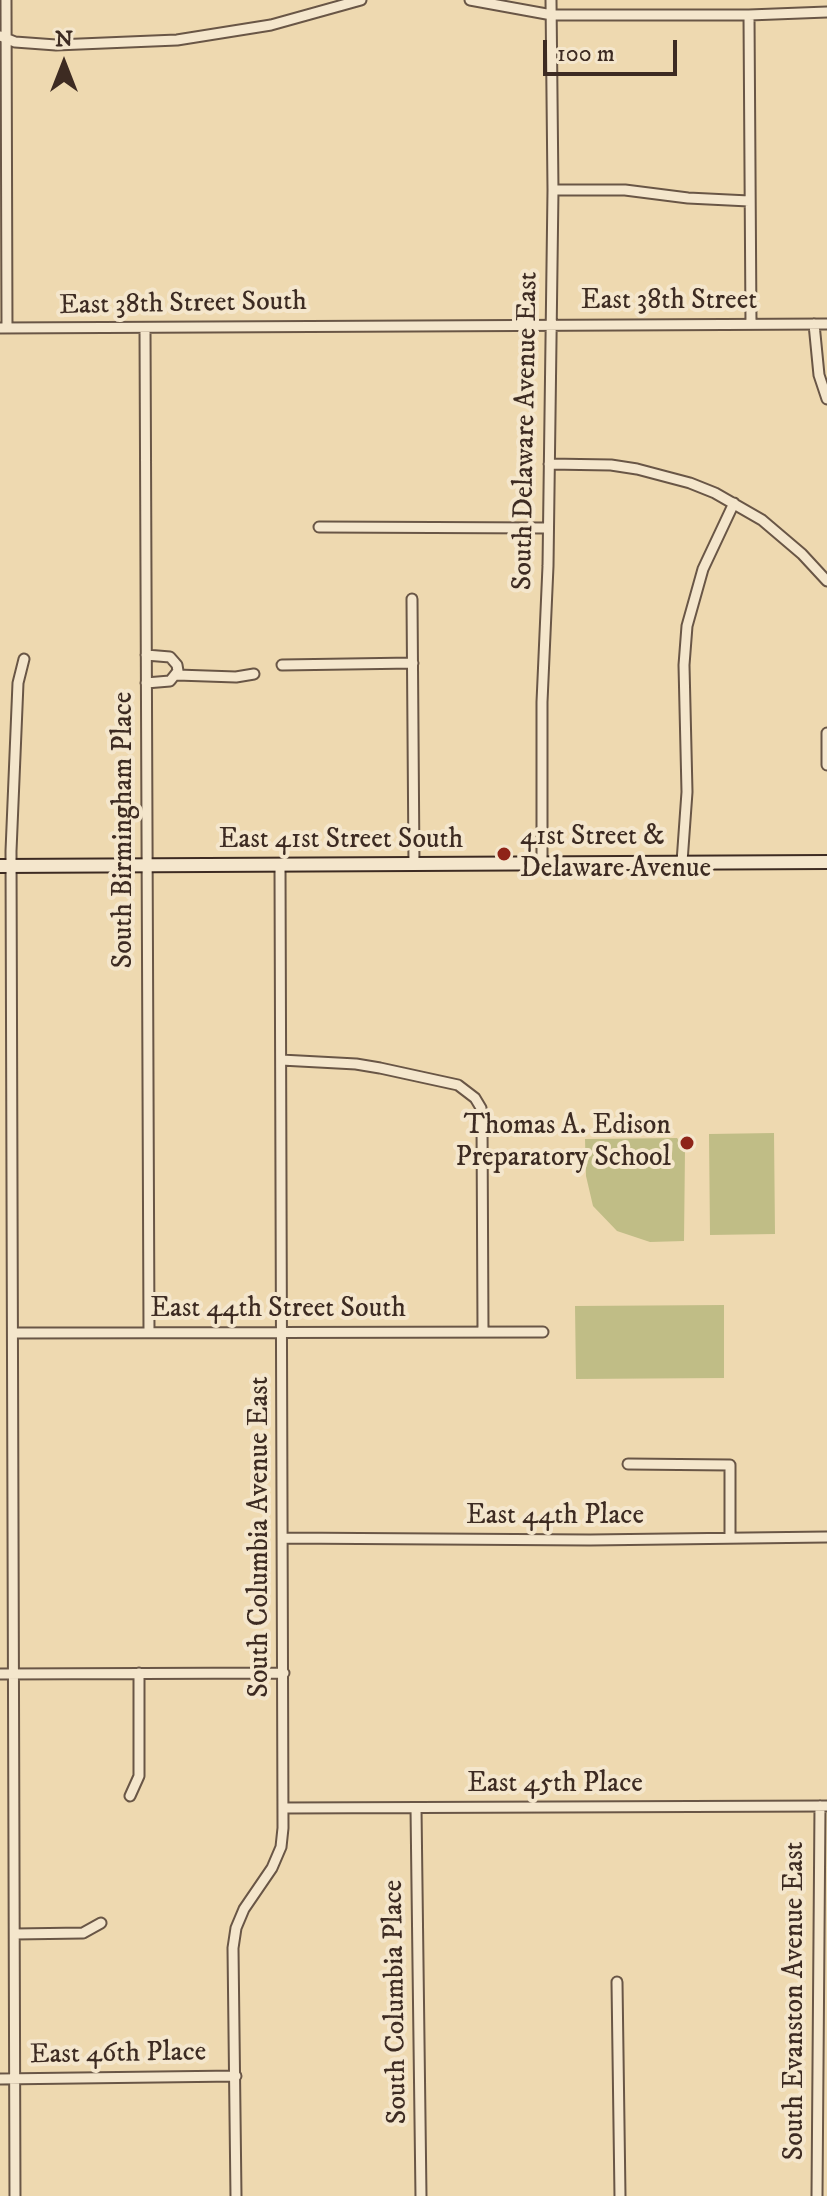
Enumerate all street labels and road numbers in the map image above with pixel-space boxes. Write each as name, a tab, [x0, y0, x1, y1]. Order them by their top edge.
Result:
street label: South Delaware Avenue East	[507, 271, 547, 591]
street label: East 38th Street	[581, 285, 757, 319]
street label: East 38th Street South	[59, 286, 307, 324]
street label: South Birmingham Place	[108, 692, 142, 968]
street label: East 41st Street South	[219, 824, 463, 858]
street label: East 44th Street South	[150, 1293, 406, 1327]
street label: South Columbia Avenue East	[244, 1376, 278, 1698]
street label: East 44th Place	[466, 1500, 644, 1534]
street label: East 45th Place	[467, 1768, 643, 1802]
street label: South Evanston Avenue East	[779, 1842, 813, 2160]
street label: South Columbia Place	[378, 1879, 416, 2125]
street label: East 46th Place	[29, 2037, 207, 2073]

